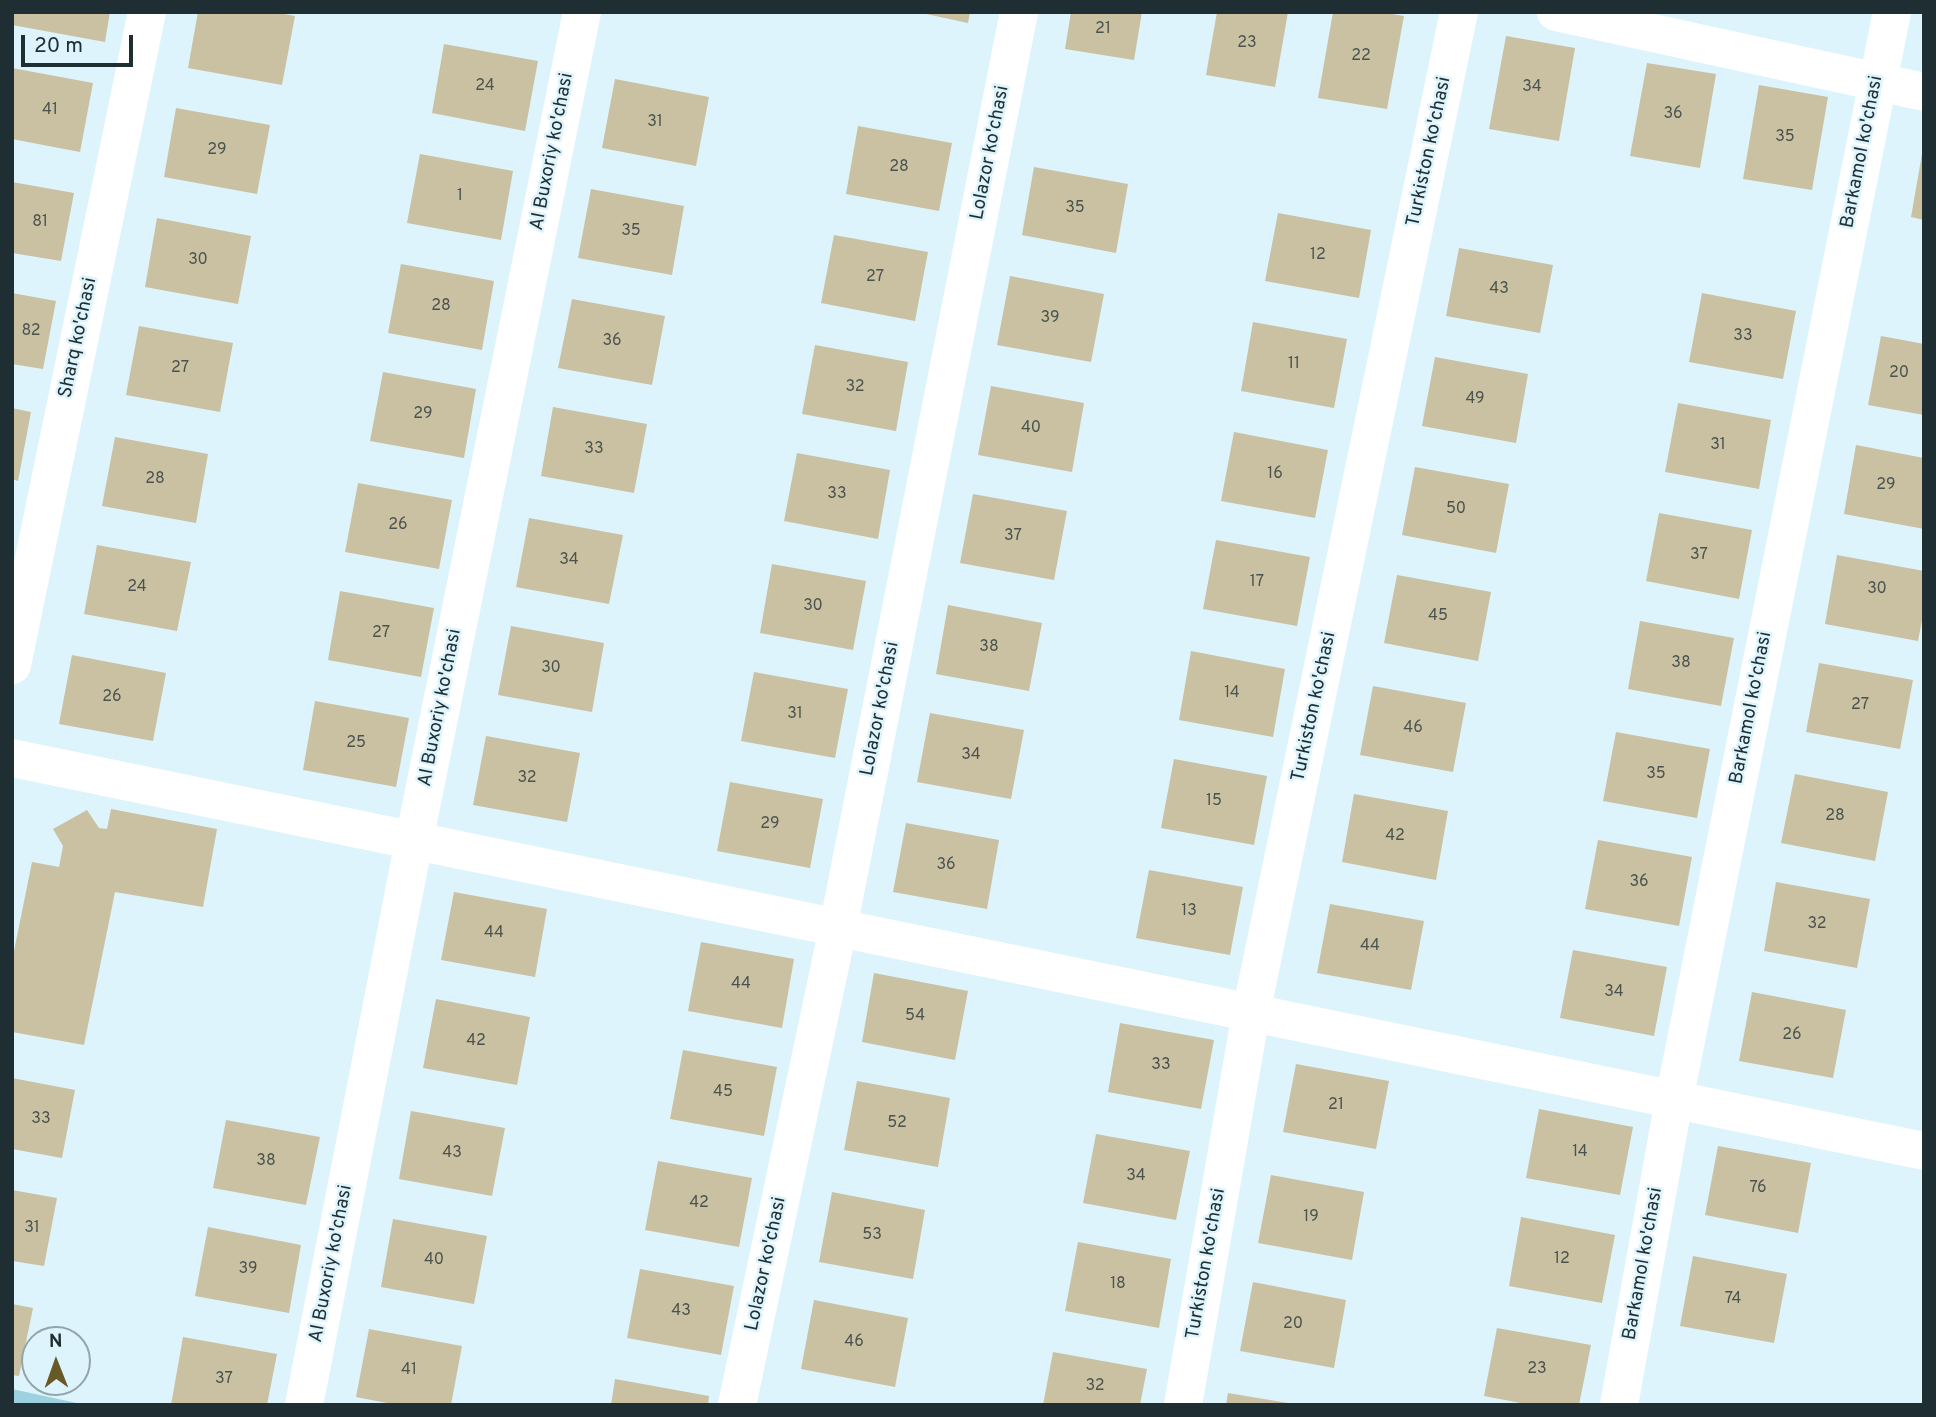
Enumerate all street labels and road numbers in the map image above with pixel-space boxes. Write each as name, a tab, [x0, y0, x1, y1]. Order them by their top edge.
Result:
street label: Al Buxoriy ko'chasi	[527, 71, 579, 233]
street label: Barkamol ko'chasi	[1837, 74, 1889, 230]
street label: Turkiston ko'chasi	[1403, 75, 1457, 229]
street label: Lolazor ko'chasi	[967, 84, 1015, 222]
street label: Sharq ko'chasi	[55, 276, 103, 400]
street label: Al Buxoriy ko'chasi	[415, 627, 467, 789]
street label: Turkiston ko'chasi	[1288, 630, 1342, 784]
street label: Barkamol ko'chasi	[1726, 630, 1778, 786]
street label: Lolazor ko'chasi	[857, 640, 905, 778]
street label: Al Buxoriy ko'chasi	[306, 1183, 358, 1345]
street label: Barkamol ko'chasi	[1619, 1186, 1669, 1342]
street label: Turkiston ko'chasi	[1182, 1187, 1232, 1341]
street label: Lolazor ko'chasi	[742, 1195, 792, 1333]

